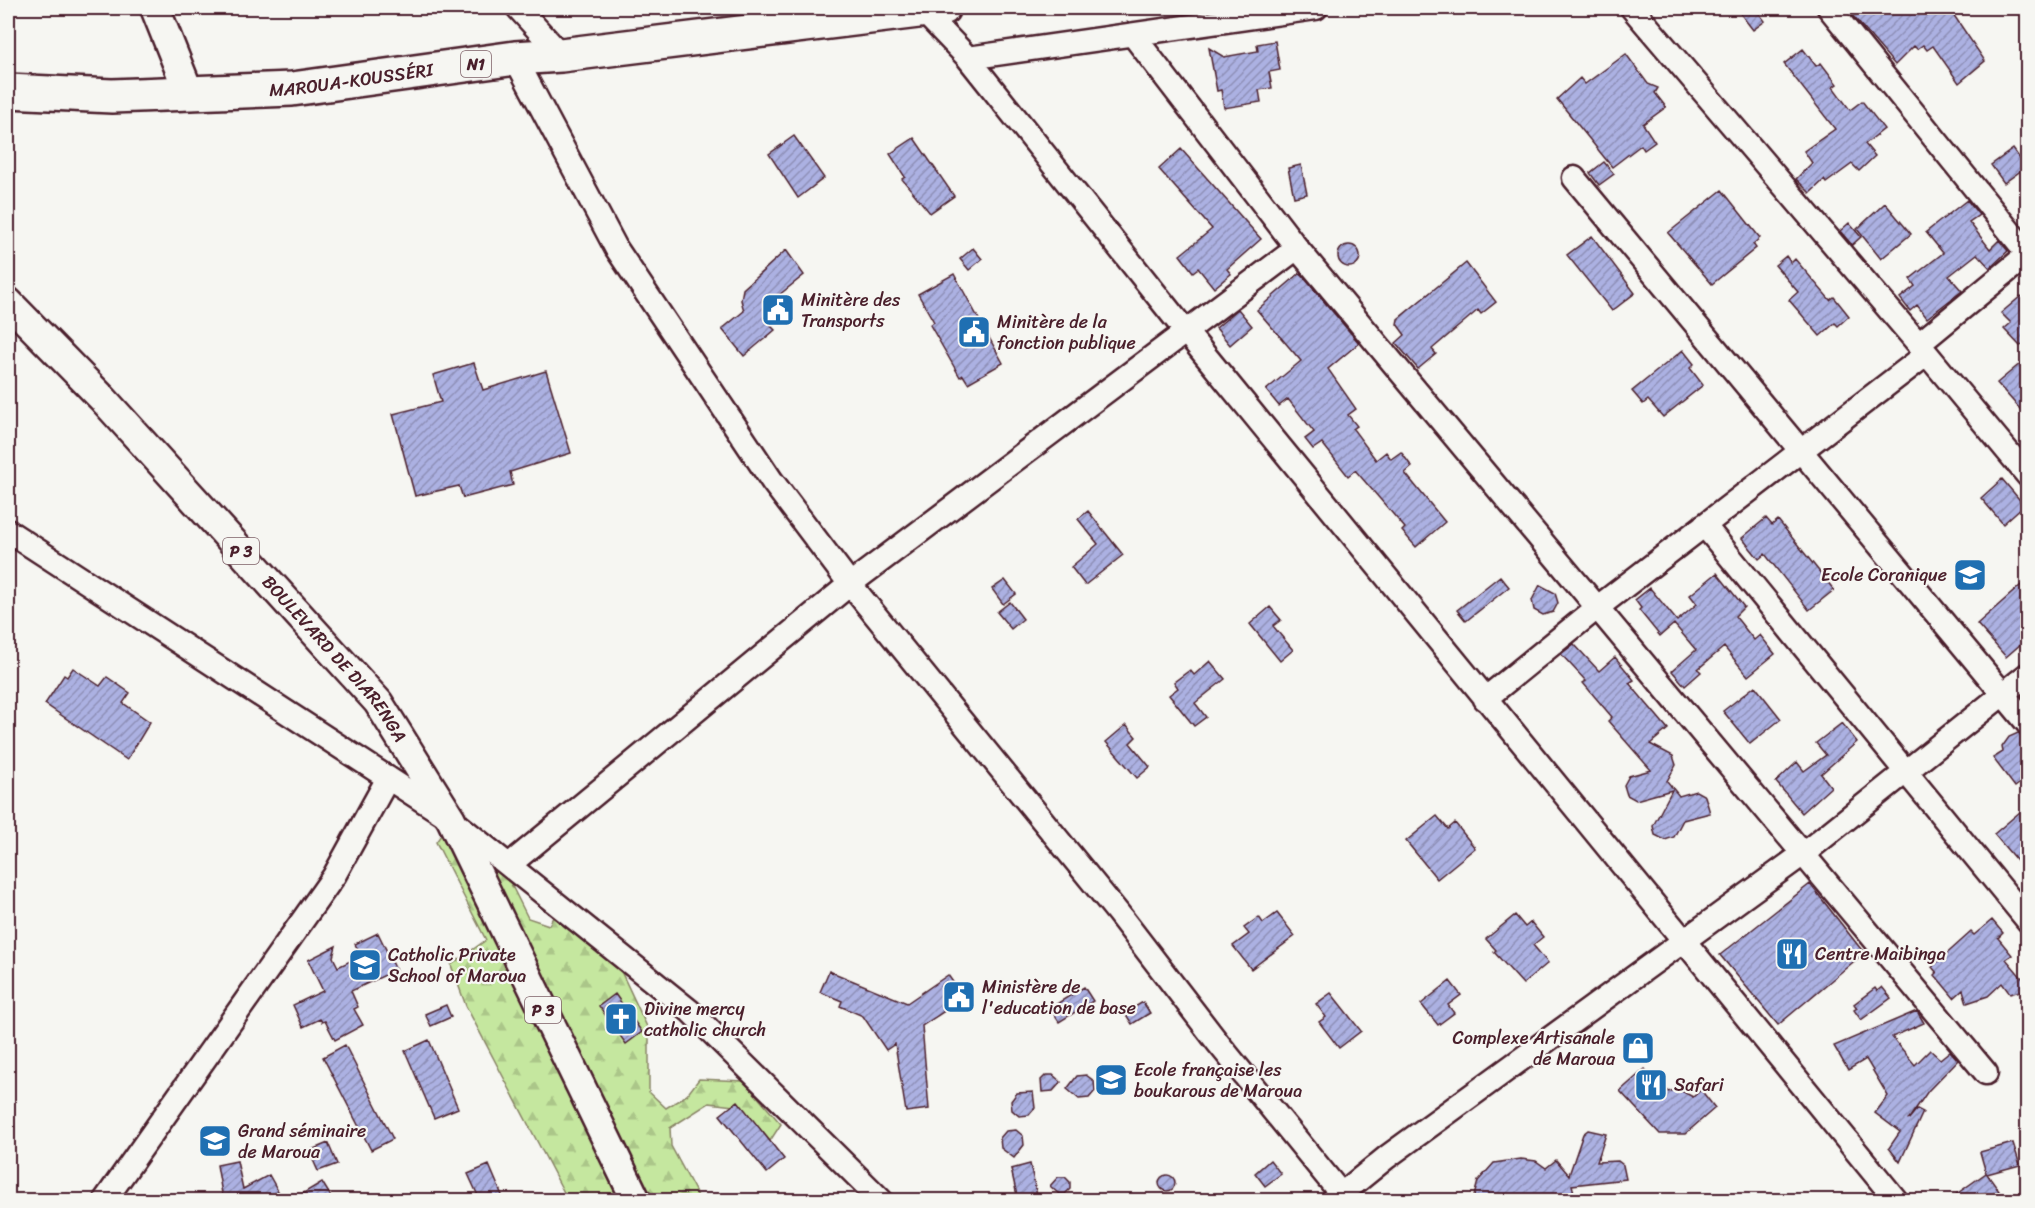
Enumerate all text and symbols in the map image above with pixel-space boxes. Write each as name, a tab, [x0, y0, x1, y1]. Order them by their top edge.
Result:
road number: N1	[461, 51, 491, 77]
street label: MAROUA-KOUSSÉRI	[269, 53, 437, 106]
place label: Minitère des Transports	[801, 284, 901, 337]
public building icon: Minitère des Transports	[760, 292, 796, 328]
place label: Minitère de la fonction publique	[997, 306, 1136, 359]
public building icon: Minitère de la fonction publique	[956, 314, 992, 350]
road number: P 3	[223, 538, 259, 564]
school or university icon: Ecole Coranique	[1952, 557, 1988, 593]
place label: Ecole Coranique	[1821, 559, 1947, 591]
street label: BOULEVARD DE DIARENGA	[254, 568, 415, 749]
restaurant icon: Centre Maibinga	[1774, 936, 1810, 972]
place label: Centre Maibinga	[1815, 938, 1946, 970]
place label: Catholic Private School of Maroua	[388, 939, 526, 992]
school or university icon: Catholic Private School of Maroua	[347, 947, 383, 983]
place label: Ministère de l'education de base	[982, 971, 1136, 1024]
public building icon: Ministère de l'education de base	[941, 979, 977, 1015]
place label: Divine mercy catholic church	[644, 993, 766, 1046]
road number: P 3	[525, 997, 561, 1023]
church icon: Divine mercy catholic church	[603, 1001, 639, 1037]
place label: Complexe Artisanale de Maroua	[1453, 1022, 1616, 1075]
shop icon: Complexe Artisanale de Maroua	[1620, 1030, 1656, 1066]
place label: Ecole française les boukarous de Maroua	[1134, 1054, 1302, 1107]
school or university icon: Ecole française les boukarous de Maroua	[1093, 1062, 1129, 1098]
restaurant icon: Safari	[1633, 1067, 1669, 1103]
place label: Safari	[1674, 1069, 1725, 1101]
place label: Grand séminaire de Maroua	[238, 1115, 366, 1168]
school or university icon: Grand séminaire de Maroua	[197, 1123, 233, 1159]

